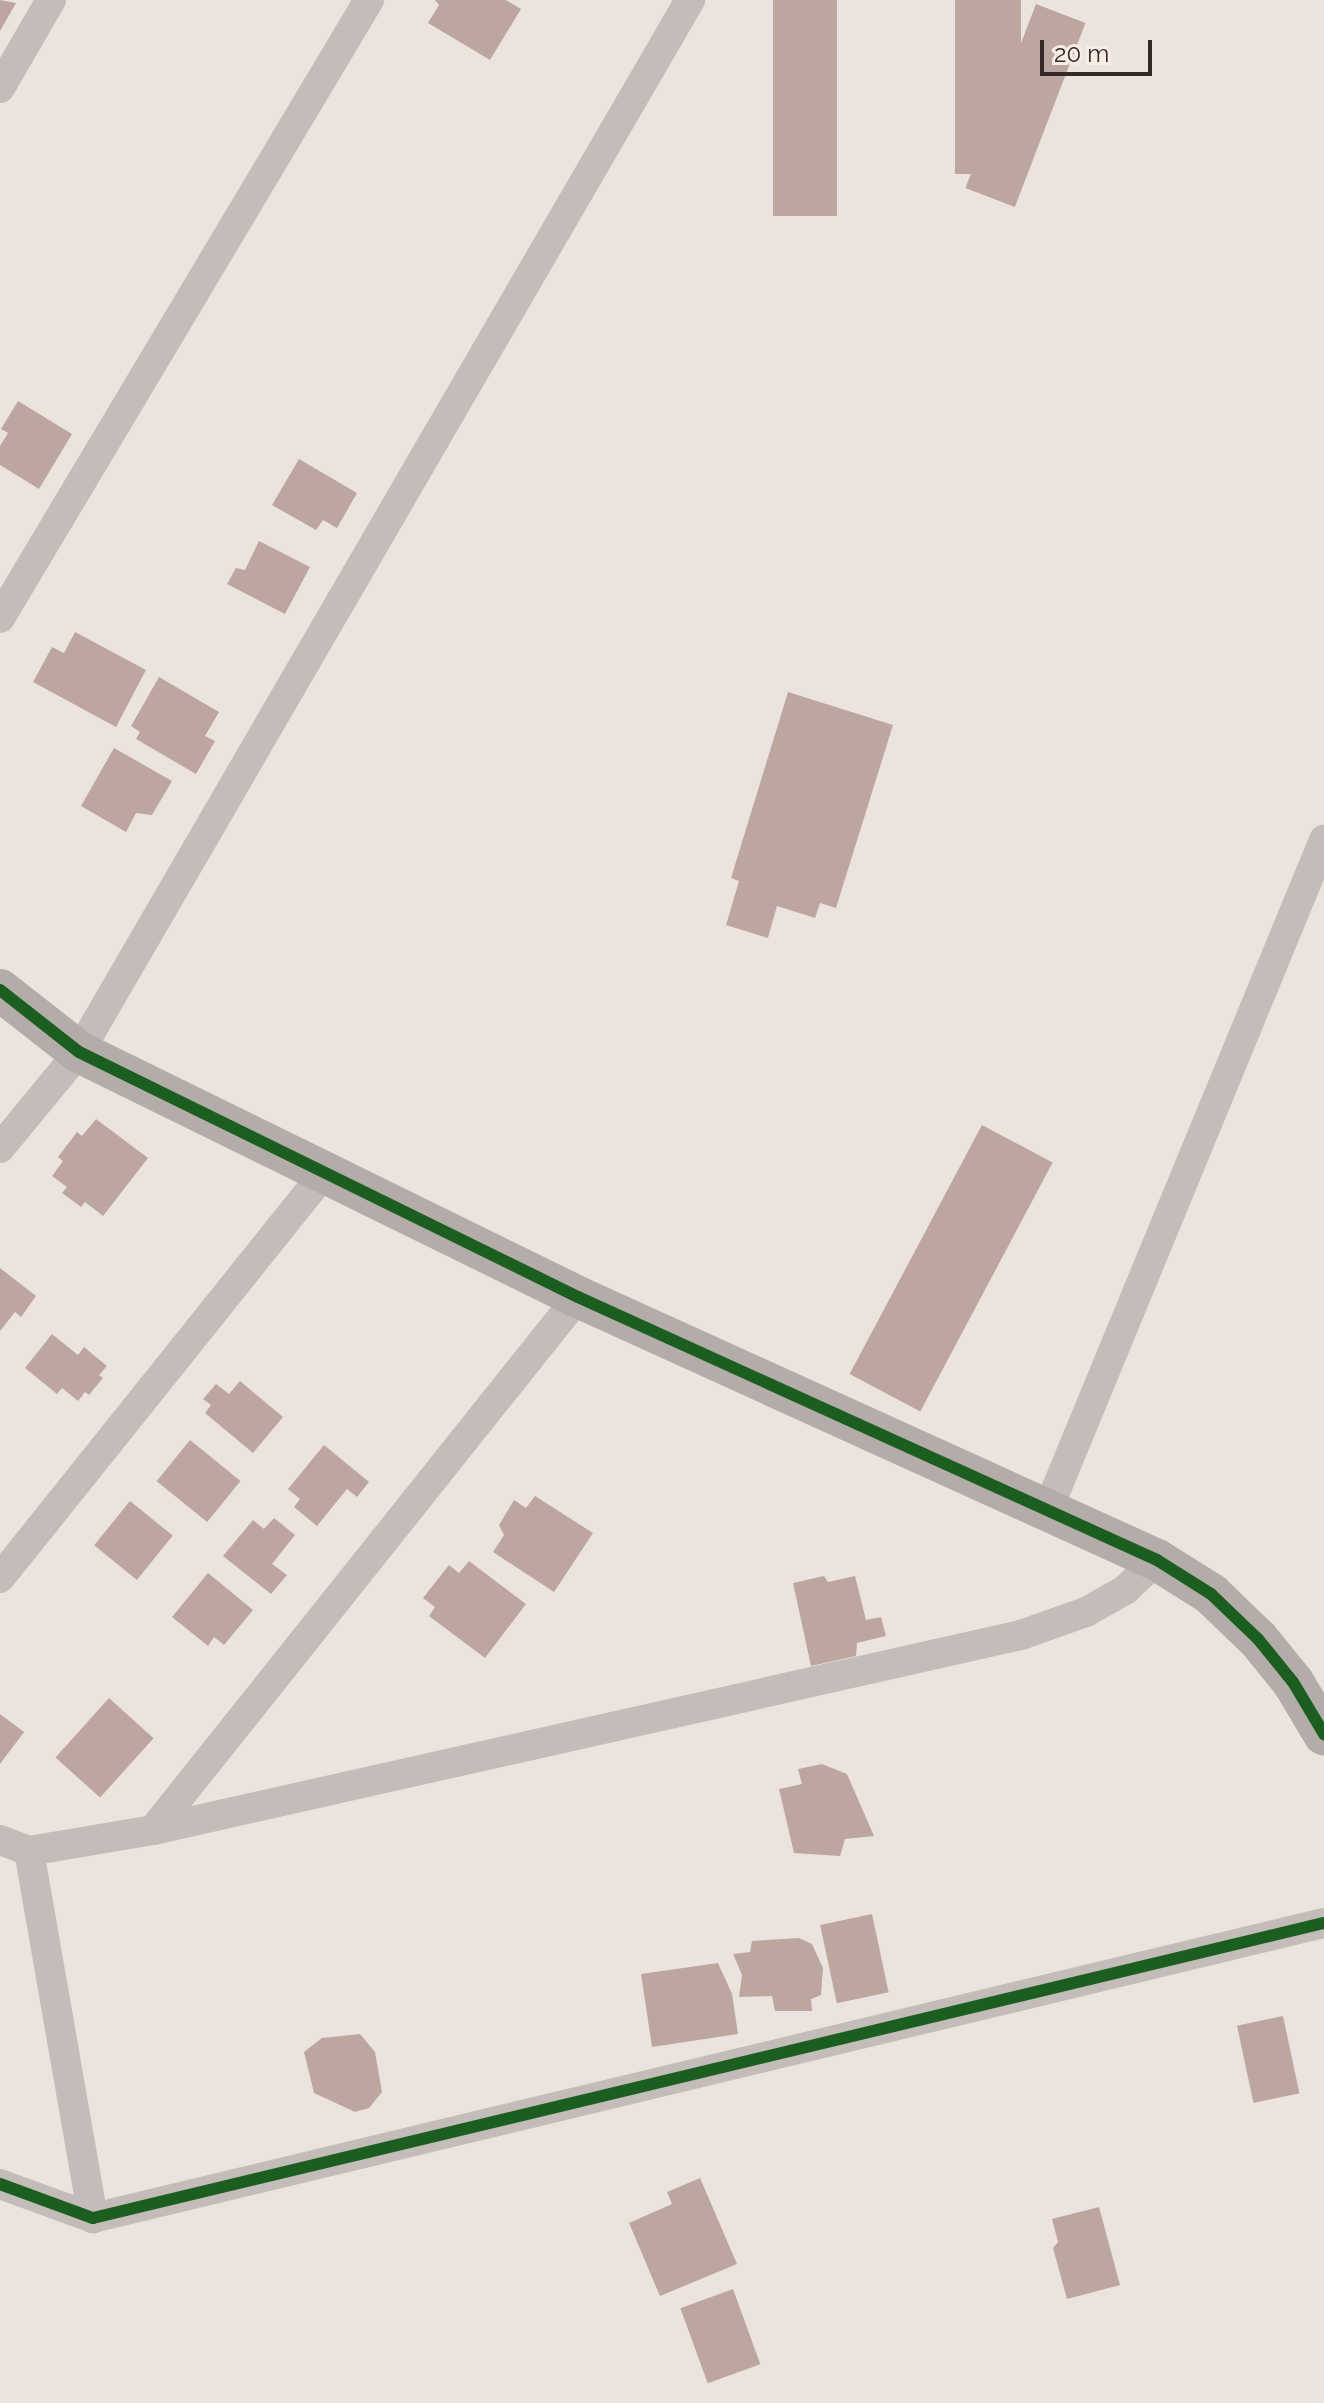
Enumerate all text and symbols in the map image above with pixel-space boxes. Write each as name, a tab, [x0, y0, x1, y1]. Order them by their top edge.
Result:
scale bar	[1044, 24, 1156, 74]
text: 20 m	[1054, 39, 1109, 68]

